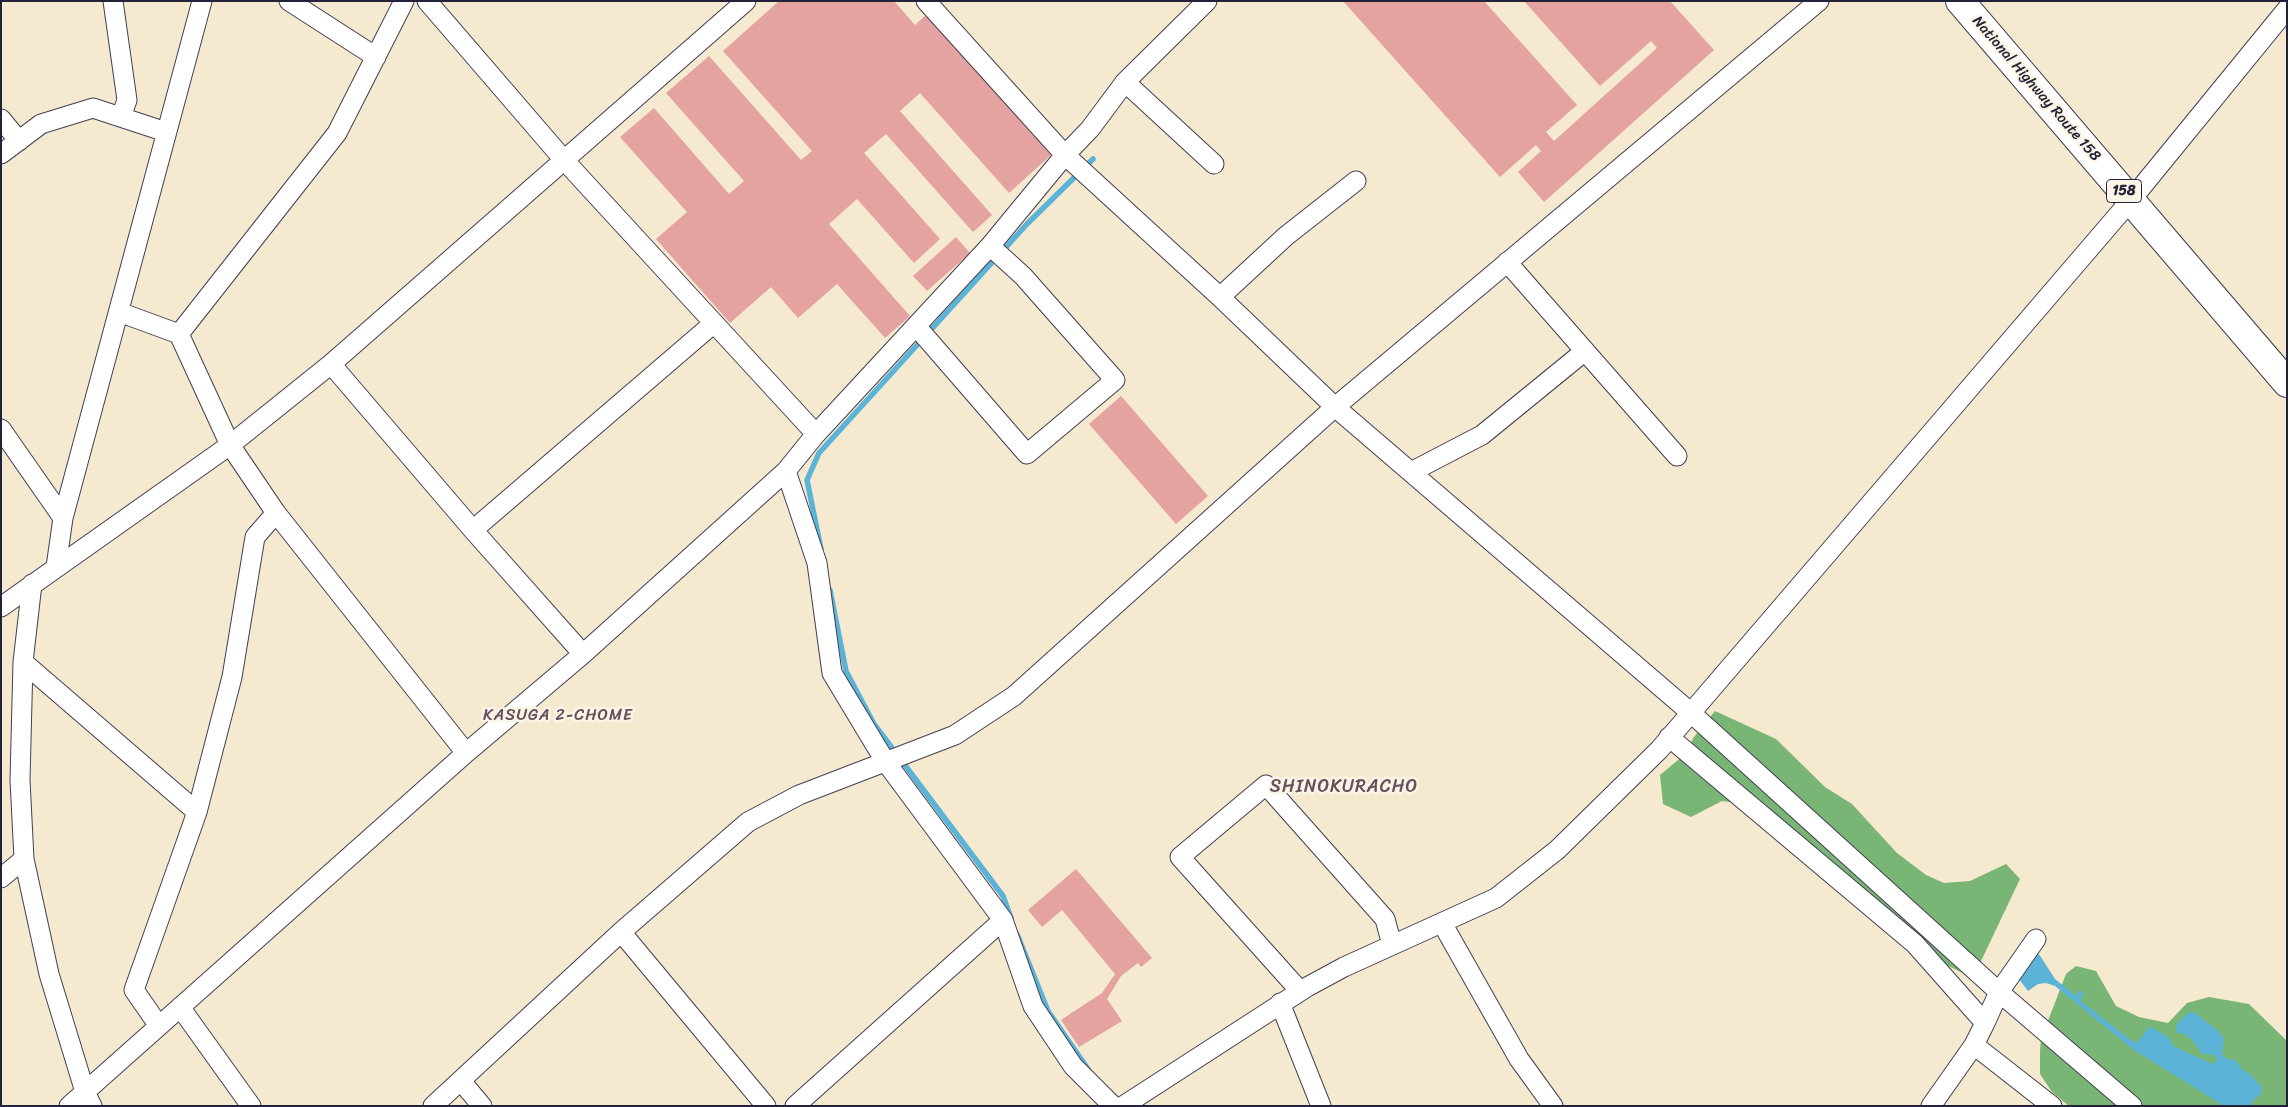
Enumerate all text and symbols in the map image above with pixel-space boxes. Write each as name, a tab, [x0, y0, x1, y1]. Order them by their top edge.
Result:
street label: National Highway Route 158	[1968, 13, 2104, 165]
road number: 158	[2106, 180, 2142, 202]
district label: KASUGA 2-CHOME	[482, 706, 634, 726]
district label: SHINOKURACHO	[1269, 776, 1419, 798]

